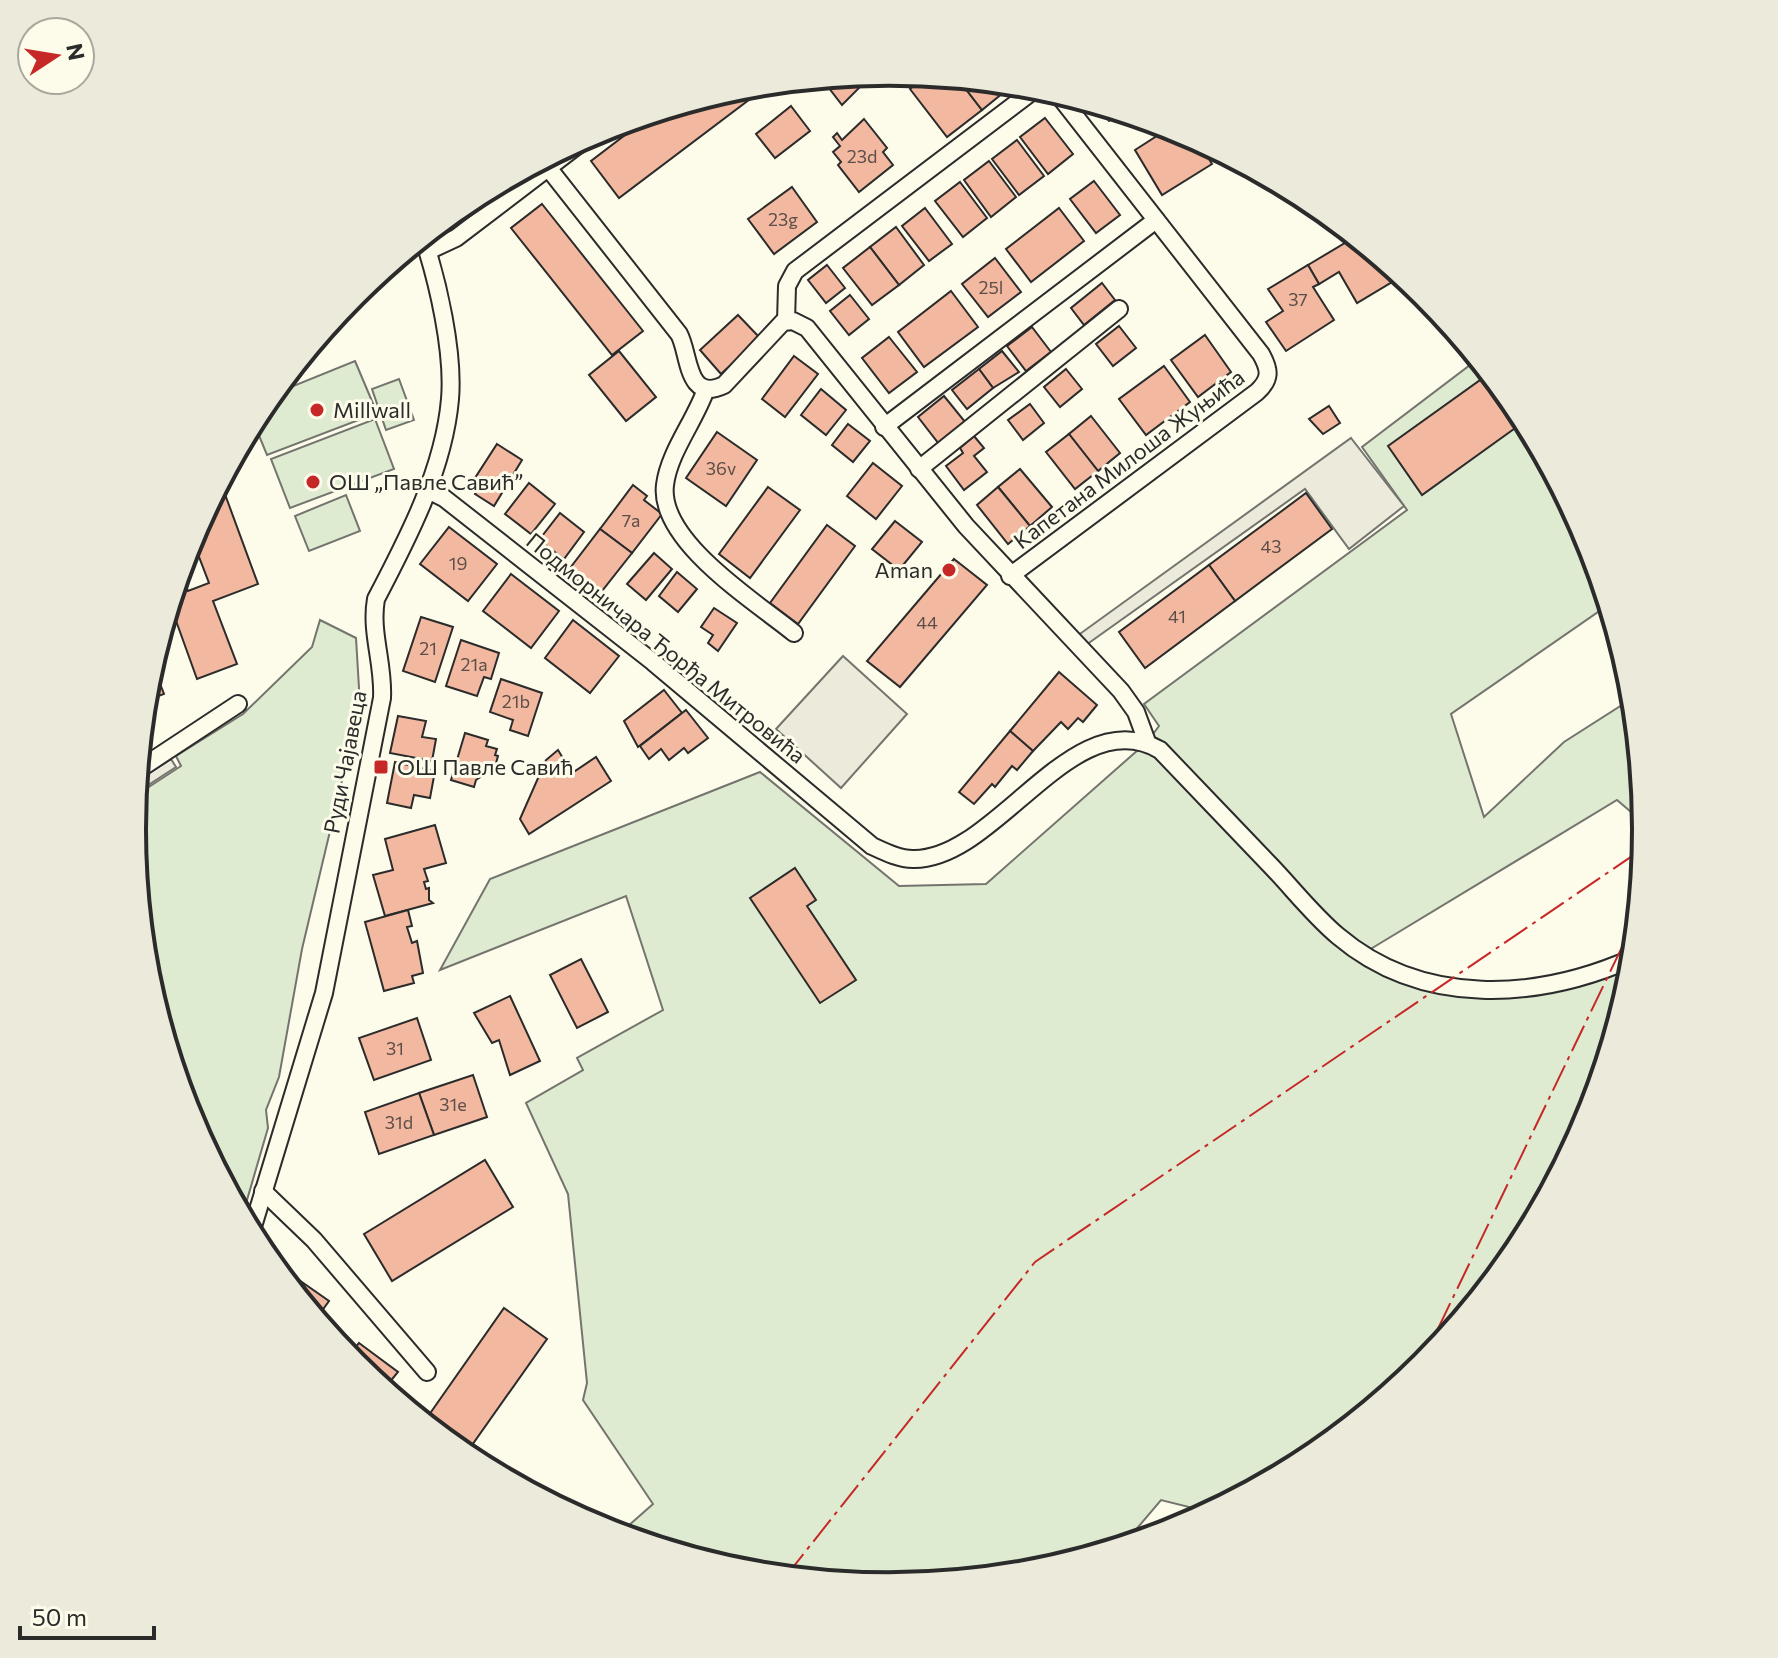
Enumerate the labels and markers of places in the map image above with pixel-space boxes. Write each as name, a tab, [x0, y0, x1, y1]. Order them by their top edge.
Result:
place label: Millwall	[333, 396, 411, 423]
marker: Millwall	[308, 401, 326, 419]
place label: ОШ „Павле Савић”	[329, 468, 523, 495]
marker: ОШ „Павле Савић”	[304, 473, 322, 491]
place label: Aman	[875, 556, 933, 583]
marker: Aman	[940, 561, 958, 579]
place label: ОШ Павле Савић	[397, 753, 574, 780]
marker: ОШ Павле Савић	[372, 758, 390, 776]

